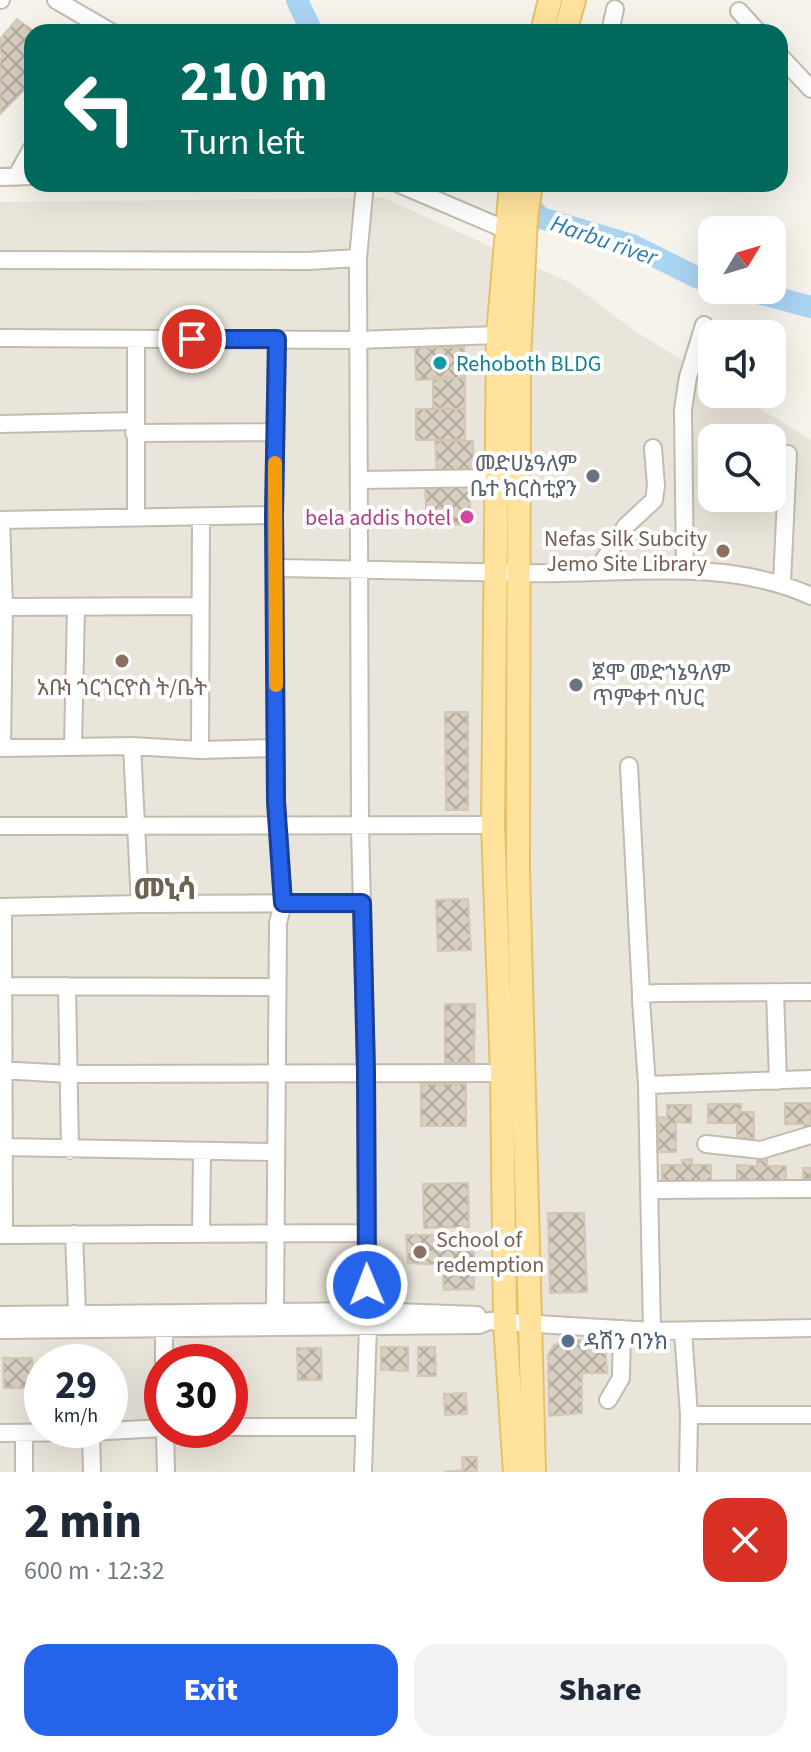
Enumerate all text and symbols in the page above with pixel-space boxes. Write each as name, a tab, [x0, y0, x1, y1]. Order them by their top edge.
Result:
text: 210 m	[180, 43, 328, 122]
icon: left	[48, 56, 152, 160]
text: Turn left	[180, 117, 305, 168]
water label: Harbu river	[546, 206, 663, 276]
north arrow	[698, 216, 786, 304]
map controls	[698, 216, 786, 512]
pin	[158, 305, 226, 373]
icon: arrive	[170, 317, 214, 361]
button: sound	[698, 320, 786, 408]
place label: Rehoboth BLDG	[456, 348, 601, 380]
marker: Rehoboth BLDG	[431, 354, 449, 372]
button: search	[698, 424, 786, 512]
place label: መድሀኔዓለም ቤተ ክርስቲያን	[470, 448, 577, 505]
marker: መድሀኔዓለም ቤተ ክርስቲያን	[584, 467, 602, 485]
place label: bela addis hotel	[305, 502, 451, 534]
marker: bela addis hotel	[458, 508, 476, 526]
place label: Nefas Silk Subcity Jemo Site Library	[544, 523, 708, 580]
marker: Nefas Silk Subcity Jemo Site Library	[714, 542, 732, 560]
marker: አቡነ ጎርጎርዮስ ት/ቤት	[113, 652, 131, 670]
place label: ጀሞ መድኀኔዓለም ጥምቀተ ባህር	[592, 657, 731, 714]
place label: አቡነ ጎርጎርዮስ ት/ቤት	[37, 672, 207, 704]
marker: ጀሞ መድኀኔዓለም ጥምቀተ ባህር	[567, 676, 585, 694]
district label: መኒሳ	[134, 868, 196, 911]
place label: School of redemption	[436, 1224, 544, 1281]
position arrow	[325, 1243, 409, 1327]
marker: School of redemption	[411, 1243, 429, 1261]
place label: ዳሽን ባንክ	[584, 1326, 668, 1358]
marker: ዳሽን ባንክ	[559, 1332, 577, 1350]
speed limit sign: 30	[144, 1344, 248, 1448]
text: 29	[55, 1357, 97, 1414]
text: km/h	[54, 1402, 98, 1430]
text: 2 min	[24, 1488, 142, 1556]
button: close	[703, 1498, 787, 1582]
text: 600 m · 12:32	[24, 1552, 165, 1589]
button: Exit	[24, 1644, 398, 1736]
button: Share	[414, 1644, 787, 1736]

